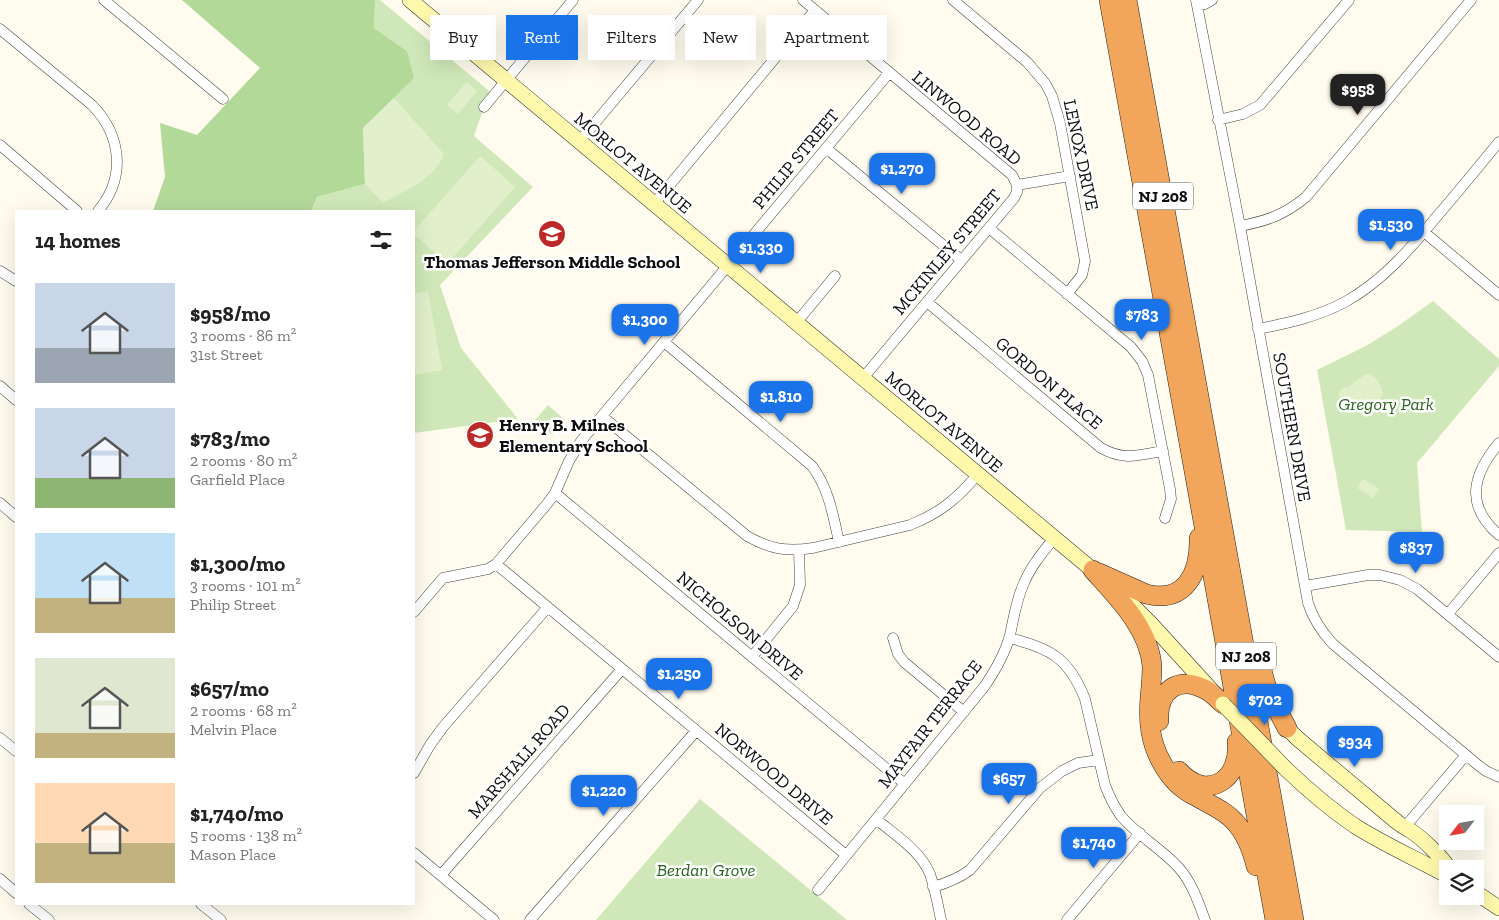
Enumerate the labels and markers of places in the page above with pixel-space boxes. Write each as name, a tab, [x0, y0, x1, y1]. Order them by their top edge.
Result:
pin: $958	[1328, 74, 1388, 116]
pin: $1,270	[861, 152, 943, 195]
pin: $1,530	[1350, 208, 1432, 251]
school or university icon: Thomas Jefferson Middle School	[537, 219, 567, 249]
pin: $1,330	[720, 232, 802, 274]
place label: Thomas Jefferson Middle School	[424, 251, 680, 273]
pin: $783	[1112, 298, 1172, 341]
pin: $1,300	[604, 304, 686, 346]
pin: $1,810	[740, 380, 822, 423]
place label: Henry B. Milnes Elementary School	[499, 414, 648, 457]
school or university icon: Henry B. Milnes Elementary School	[465, 420, 495, 450]
pin: $837	[1386, 532, 1446, 574]
pin: $1,250	[638, 658, 720, 700]
pin: $702	[1235, 684, 1295, 726]
pin: $934	[1325, 726, 1385, 768]
pin: $657	[979, 762, 1039, 805]
pin: $1,220	[563, 774, 645, 817]
pin: $1,740	[1053, 826, 1135, 869]

